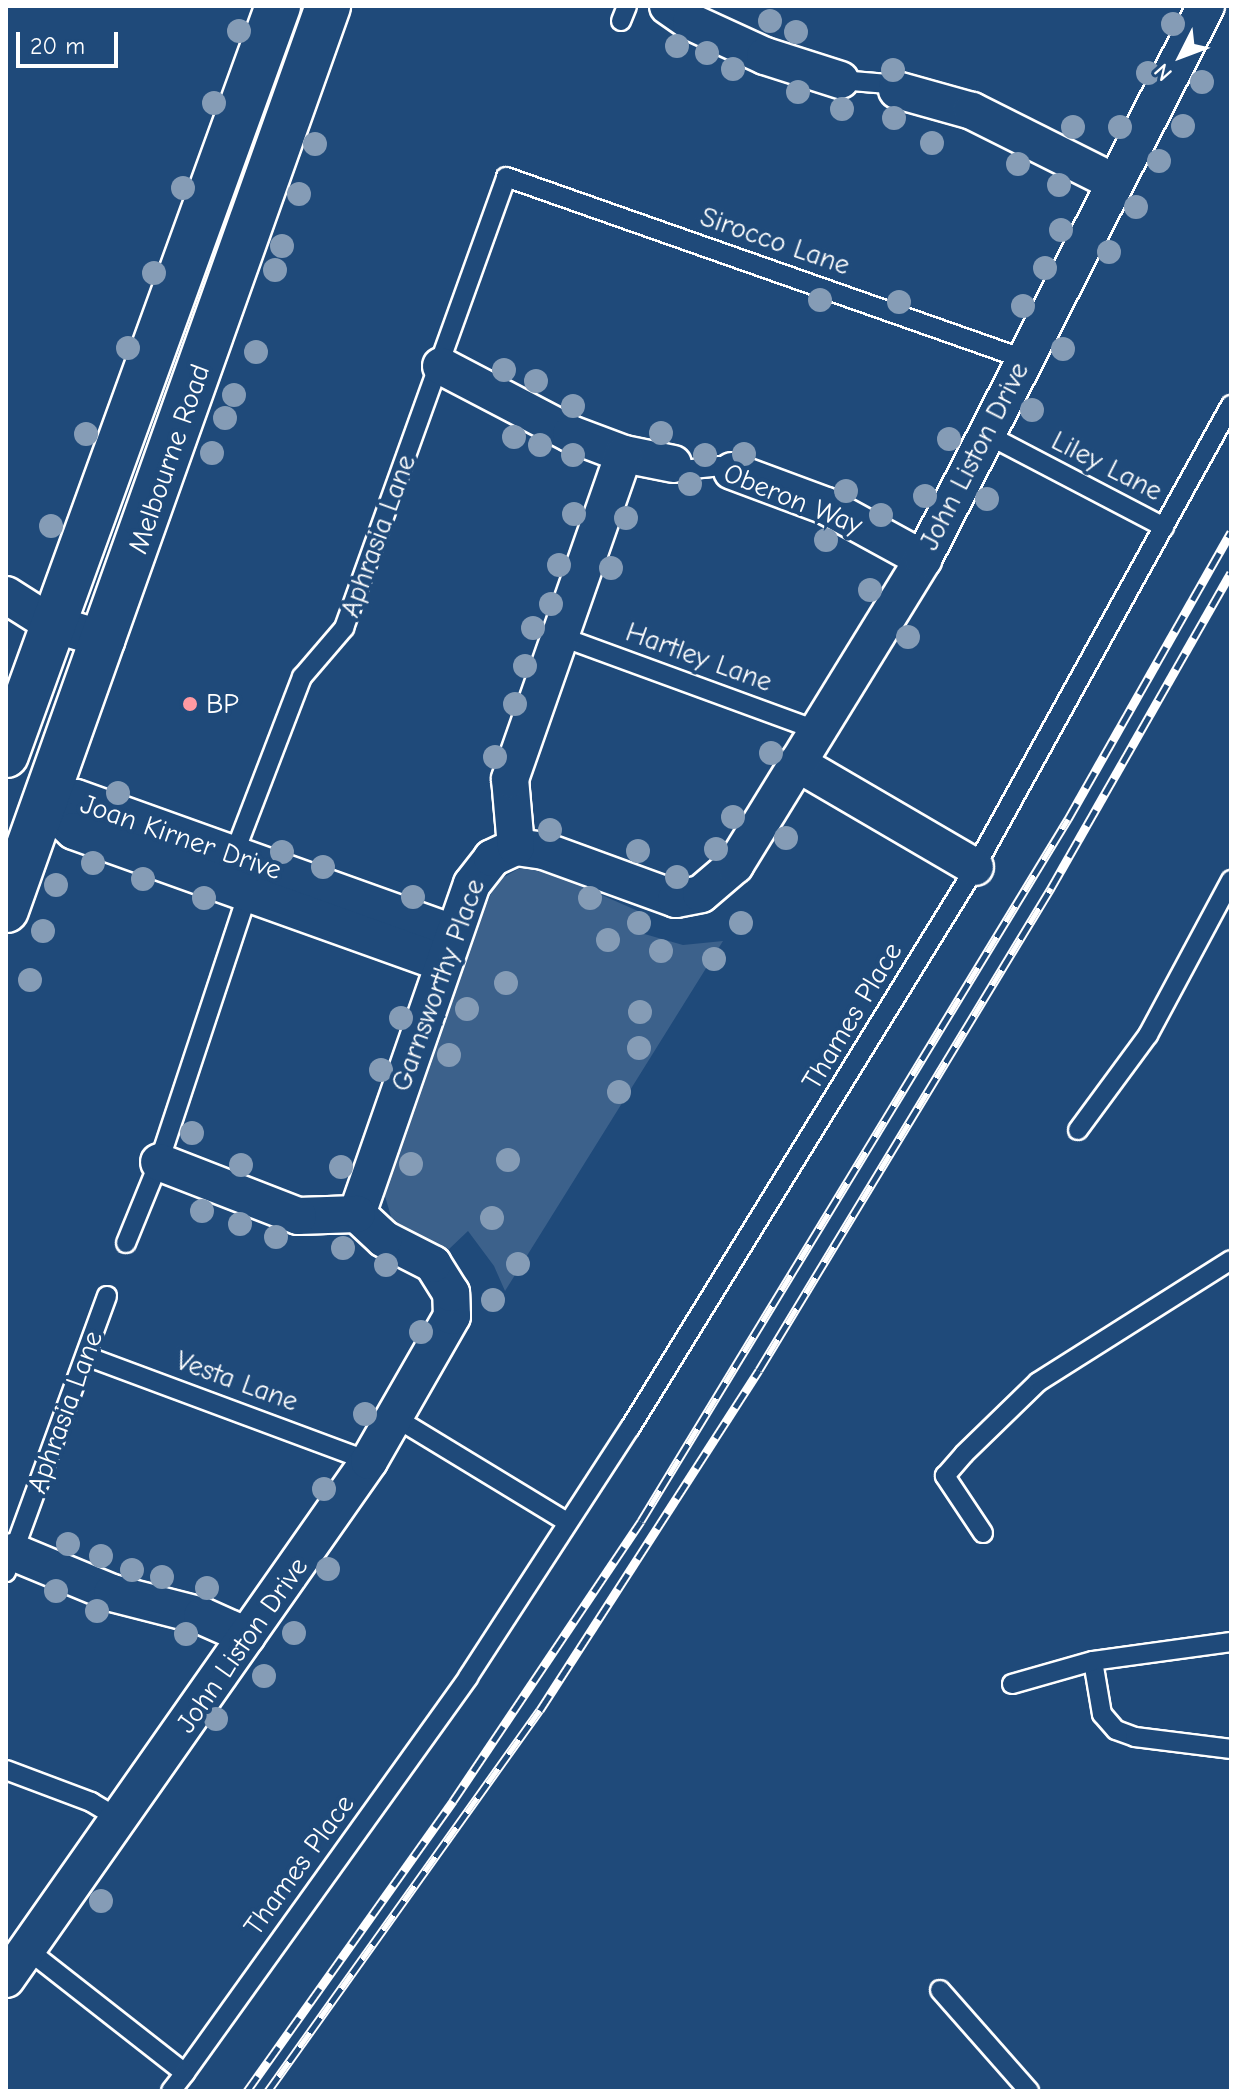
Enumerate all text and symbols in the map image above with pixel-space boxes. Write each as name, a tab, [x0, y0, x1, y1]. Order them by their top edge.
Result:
scale bar	[20, 16, 122, 66]
north arrow	[1141, 16, 1221, 96]
text: 20 m	[30, 32, 85, 60]
text: N	[1149, 58, 1178, 86]
street label: Sirocco Lane	[696, 200, 854, 282]
street label: John Liston Drive	[912, 356, 1036, 556]
street label: Melbourne Road	[121, 360, 217, 558]
street label: Liley Lane	[1046, 424, 1168, 508]
street label: Aphrasia Lane	[333, 450, 423, 622]
street label: Oberon Way	[719, 456, 867, 542]
street label: Hartley Lane	[621, 615, 777, 699]
place label: BP	[206, 687, 239, 721]
marker: BP	[181, 695, 199, 713]
street label: Joan Kirner Drive	[76, 787, 286, 887]
street label: Garnsworthy Place	[384, 874, 492, 1096]
street label: Thames Place	[795, 936, 909, 1096]
street label: Aphrasia Lane	[20, 1326, 110, 1498]
street label: Vesta Lane	[171, 1343, 303, 1419]
street label: John Liston Drive	[169, 1551, 315, 1739]
street label: Thames Place	[237, 1788, 361, 1942]

